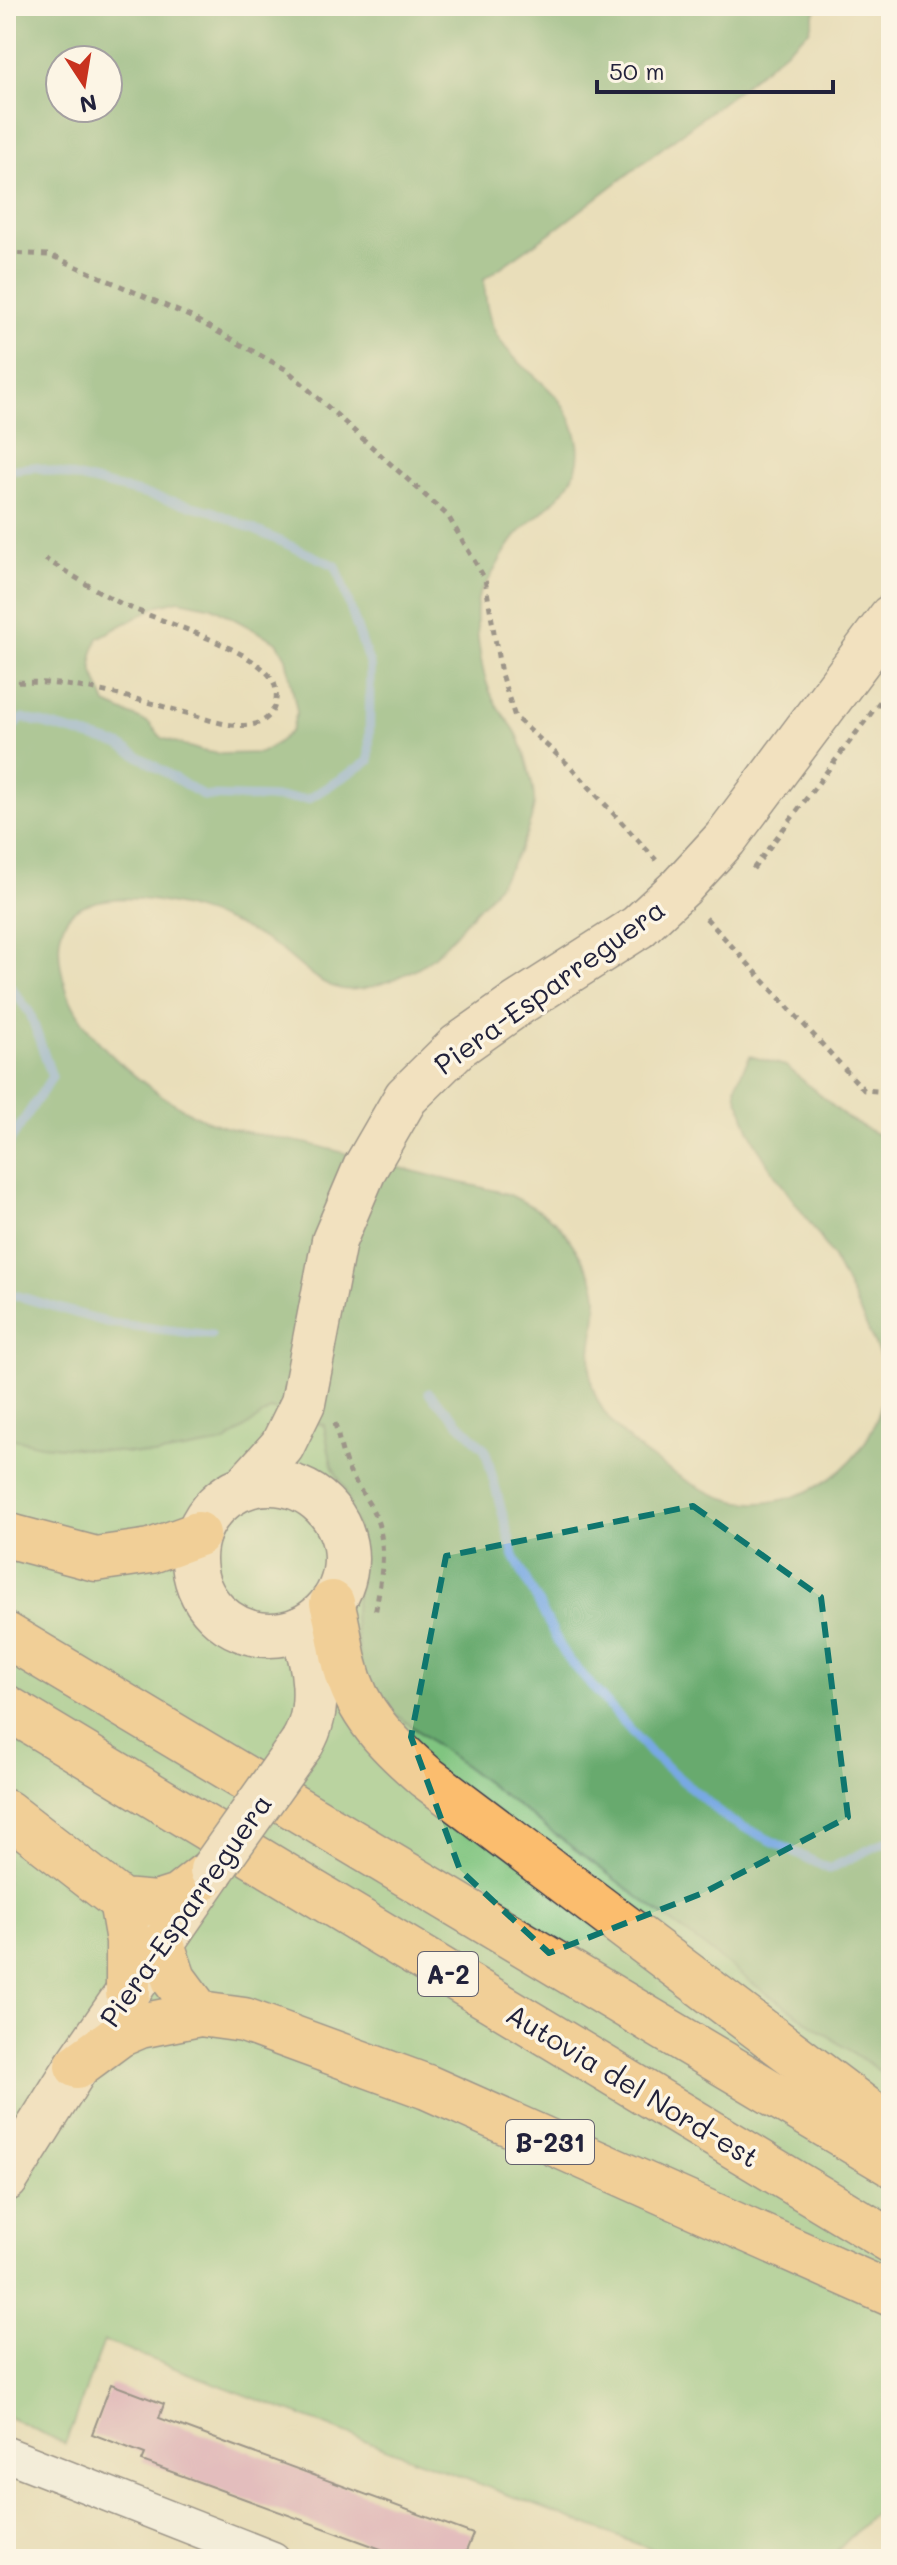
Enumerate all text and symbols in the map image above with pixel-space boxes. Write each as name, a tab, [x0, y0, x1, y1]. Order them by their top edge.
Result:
north arrow	[44, 44, 124, 124]
scale bar	[597, 44, 833, 94]
text: 50 m	[609, 55, 665, 86]
text: N	[77, 88, 99, 120]
street label: Piera-Esparreguera	[427, 890, 671, 1082]
street label: Piera-Esparreguera	[91, 1786, 279, 2034]
road number: A-2	[418, 1952, 478, 1996]
street label: Autovia del Nord-est	[500, 1995, 766, 2175]
road number: B-231	[506, 2120, 594, 2164]

